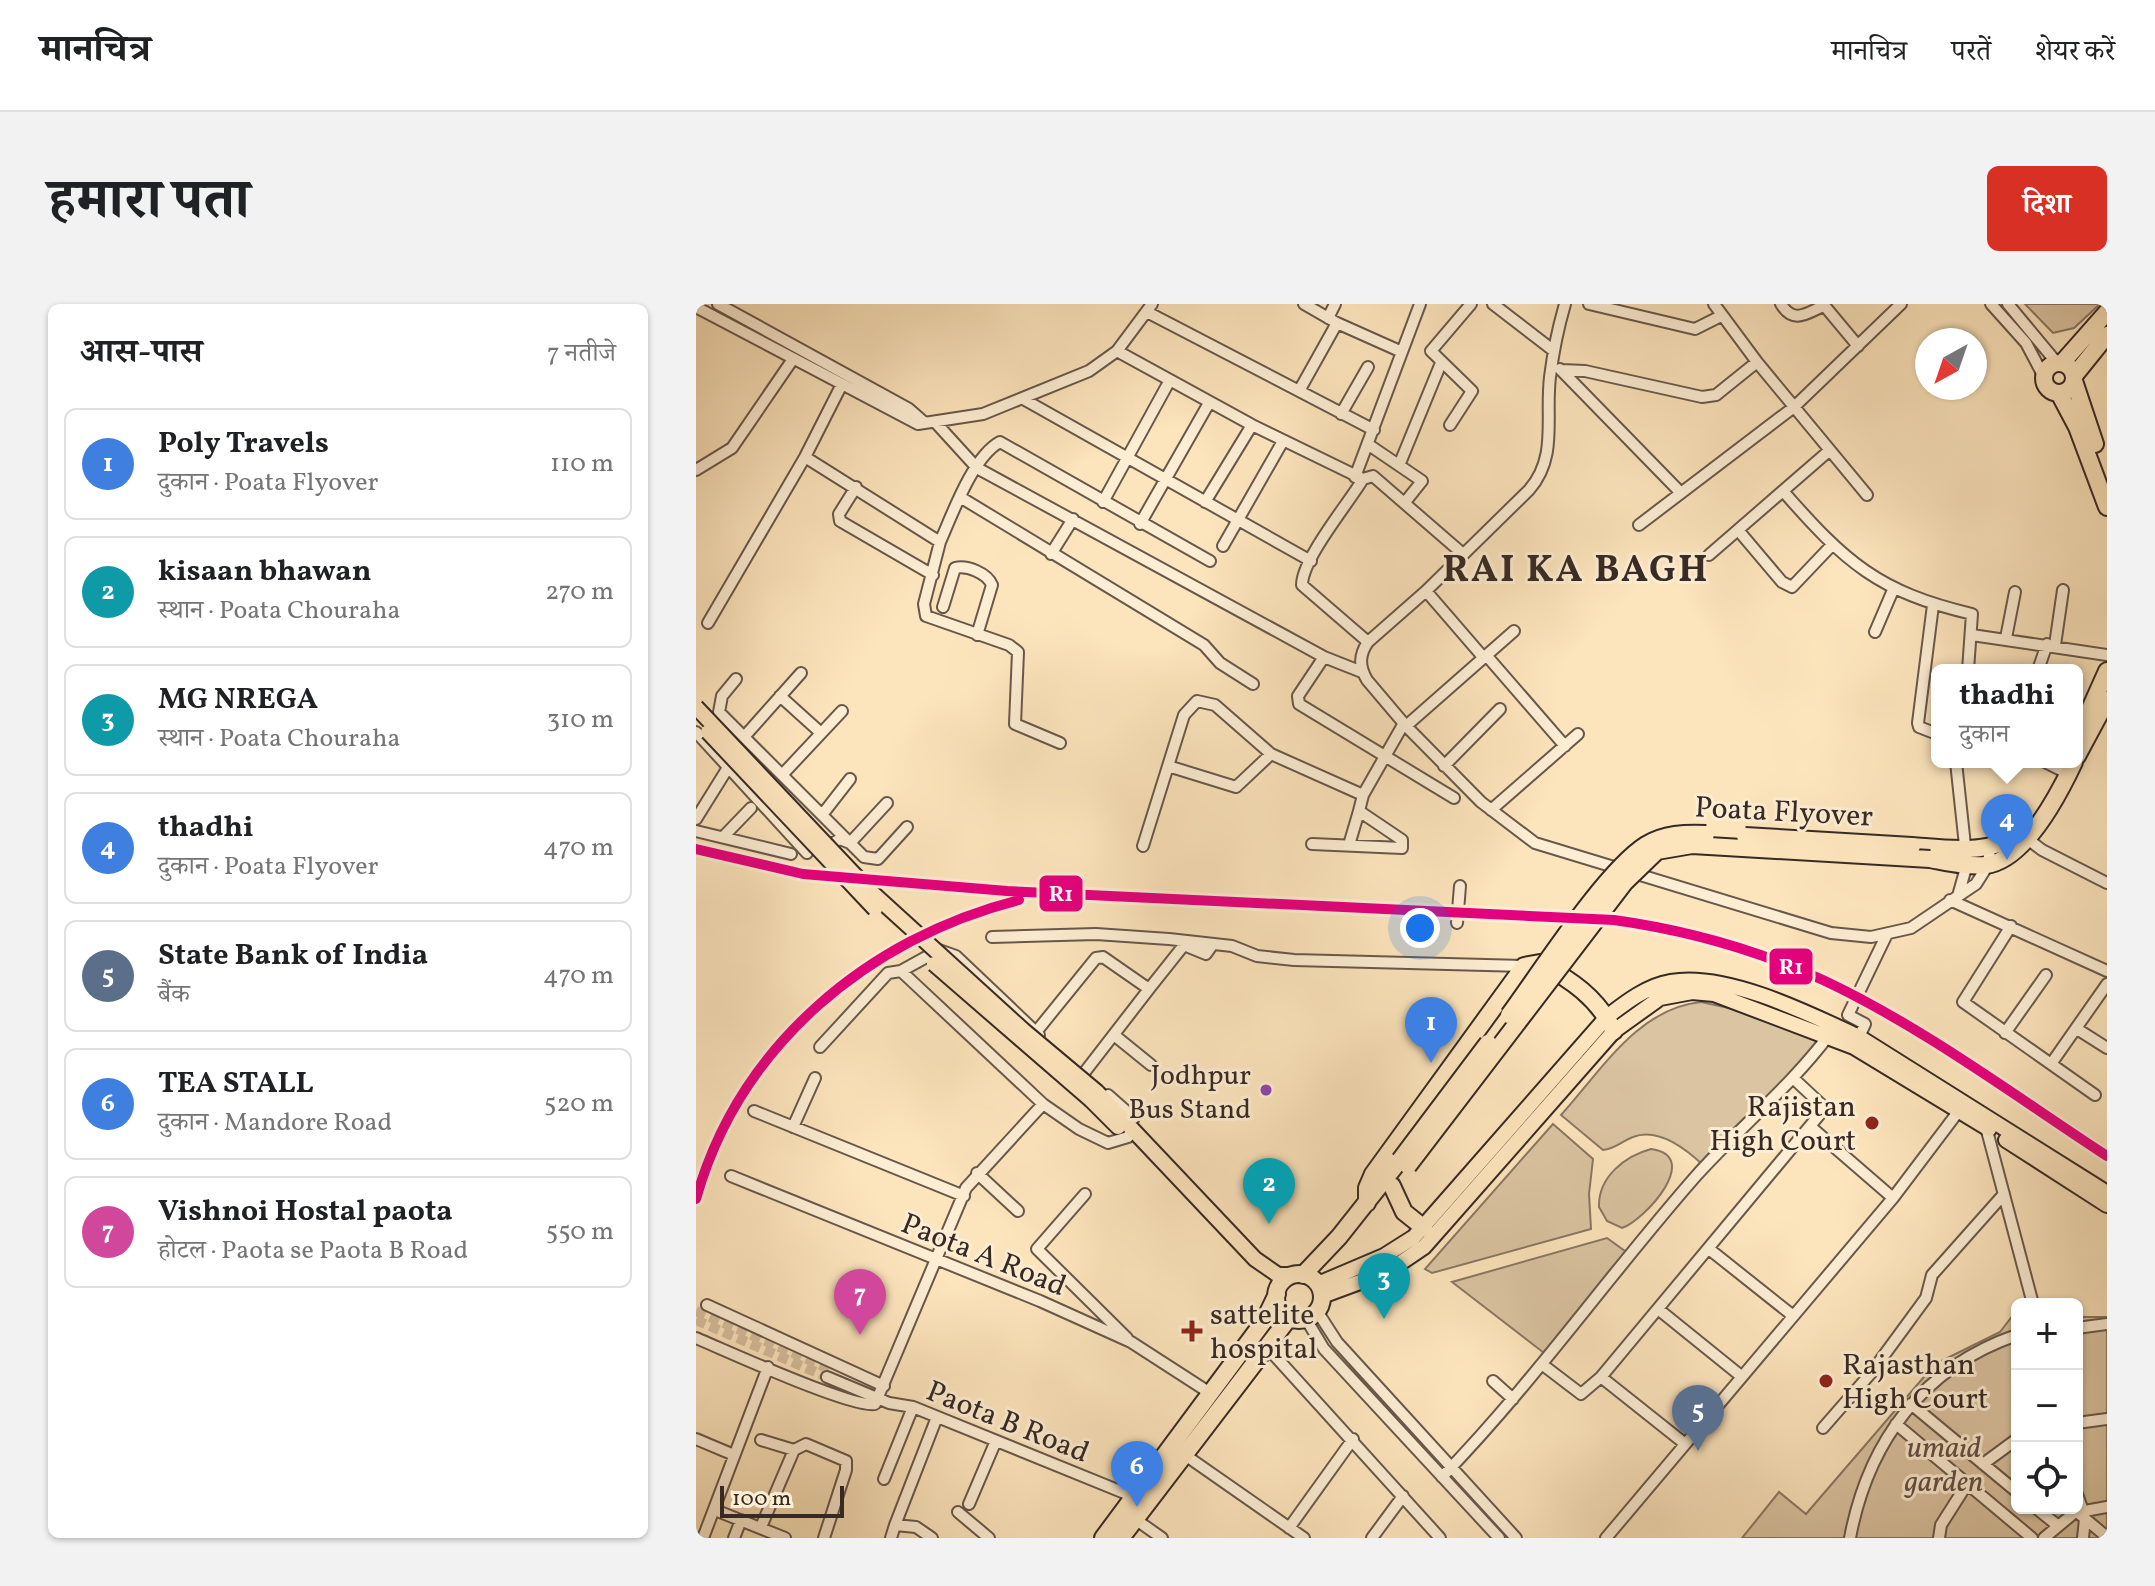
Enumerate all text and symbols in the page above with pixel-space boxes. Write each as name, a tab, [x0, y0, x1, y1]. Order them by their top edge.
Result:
text: मानचित्र	[40, 25, 151, 78]
text: मानचित्र	[1831, 33, 1907, 72]
text: परतें	[1951, 33, 1991, 72]
text: शेयर करें	[2035, 33, 2115, 72]
text: हमारा पता	[48, 164, 250, 242]
button: दिशा	[1987, 166, 2107, 251]
north arrow	[1915, 328, 1987, 400]
text: आस-पास	[80, 330, 202, 377]
text: 7 नतीजे	[547, 336, 616, 372]
text: Poly Travels	[158, 423, 329, 465]
text: 1	[103, 446, 113, 482]
text: 110 m	[550, 446, 614, 482]
text: दुकान · Poata Flyover	[158, 465, 378, 501]
district label: RAI KA BAGH	[1442, 545, 1710, 598]
text: kisaan bhawan	[158, 551, 371, 593]
text: 2	[101, 574, 115, 610]
text: 270 m	[545, 574, 614, 610]
text: स्थान · Poata Chouraha	[158, 593, 400, 629]
popup	[1931, 664, 2083, 768]
text: thadhi	[1959, 675, 2055, 717]
text: MG NREGA	[158, 679, 318, 721]
text: 3	[101, 702, 115, 738]
text: 310 m	[547, 702, 614, 738]
text: दुकान	[1959, 717, 2009, 753]
text: स्थान · Poata Chouraha	[158, 721, 400, 757]
street label: Poata Flyover	[1694, 787, 1874, 839]
pin: 4	[1981, 794, 2033, 860]
text: thadhi	[158, 807, 254, 849]
text: 4	[100, 830, 116, 866]
text: 470 m	[543, 830, 614, 866]
text: दुकान · Poata Flyover	[158, 849, 378, 885]
line badge: R1	[1038, 874, 1084, 913]
text: R1	[1049, 880, 1073, 911]
your location	[1400, 908, 1440, 948]
text: State Bank of India	[158, 935, 428, 977]
line badge: R1	[1768, 947, 1814, 986]
text: R1	[1779, 953, 1803, 984]
text: 5	[102, 958, 114, 994]
text: 470 m	[543, 958, 614, 994]
text: बैंक	[158, 977, 190, 1013]
pin: 1	[1405, 997, 1457, 1063]
place label: Jodhpur Bus Stand	[1128, 1057, 1251, 1130]
text: TEA STALL	[158, 1063, 314, 1105]
marker: Jodhpur Bus Stand	[1258, 1082, 1274, 1098]
text: 6	[101, 1086, 115, 1122]
text: 520 m	[544, 1086, 614, 1122]
place label: Rajistan High Court	[1710, 1087, 1856, 1163]
text: दुकान · Mandore Road	[158, 1105, 392, 1141]
marker: Rajistan High Court	[1863, 1114, 1881, 1132]
pin: 2	[1243, 1158, 1295, 1224]
text: Vishnoi Hostal paota	[158, 1191, 453, 1233]
street label: Paota A Road	[894, 1204, 1072, 1308]
text: 7	[102, 1214, 114, 1250]
text: 550 m	[546, 1214, 614, 1250]
text: होटल · Paota se Paota B Road	[158, 1233, 468, 1269]
pin: 3	[1358, 1253, 1410, 1319]
pin: 7	[834, 1269, 886, 1335]
place label: sattelite hospital	[1210, 1295, 1317, 1371]
map controls	[2011, 1298, 2083, 1514]
button: +	[2011, 1298, 2083, 1370]
marker: sattelite hospital	[1181, 1320, 1203, 1342]
place label: Rajasthan High Court	[1842, 1345, 1988, 1421]
button: −	[2011, 1370, 2083, 1442]
street label: Paota B Road	[920, 1371, 1095, 1475]
marker: Rajasthan High Court	[1817, 1372, 1835, 1390]
pin: 5	[1672, 1385, 1724, 1451]
park label: umaid garden	[1904, 1428, 1983, 1504]
pin: 6	[1111, 1441, 1163, 1507]
button: locate	[2011, 1442, 2083, 1514]
scale bar	[720, 1482, 844, 1518]
text: 100 m	[732, 1484, 791, 1515]

